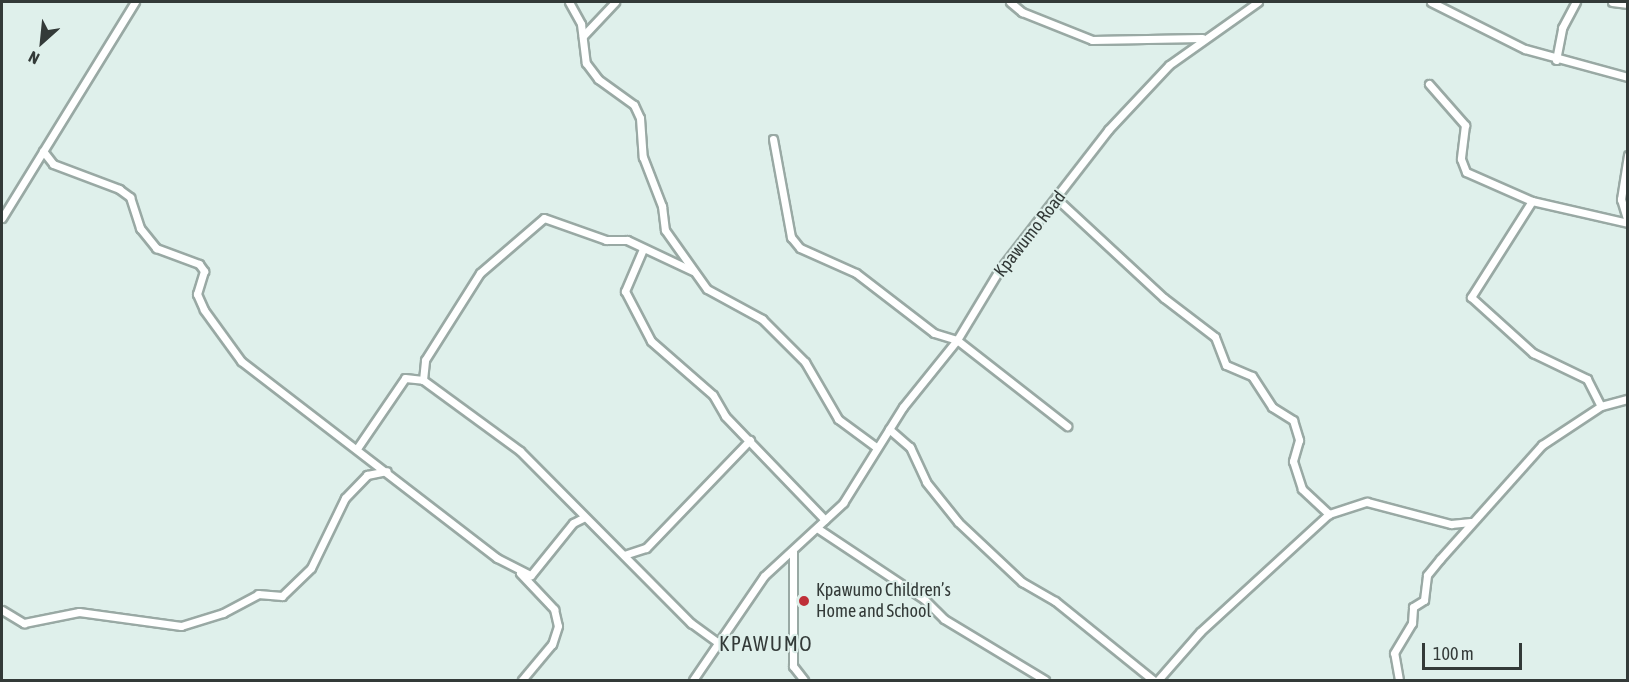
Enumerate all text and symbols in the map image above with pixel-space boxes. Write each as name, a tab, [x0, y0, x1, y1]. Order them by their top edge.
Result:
north arrow	[12, 12, 72, 72]
text: N	[26, 48, 42, 68]
street label: Kpawumo Road	[990, 187, 1070, 281]
place label: Kpawumo Children’s Home and School	[816, 580, 951, 622]
marker: Kpawumo Children’s Home and School	[797, 594, 811, 608]
district label: KPAWUMO	[719, 630, 813, 656]
scale bar	[1425, 631, 1526, 669]
text: 100 m	[1433, 643, 1474, 664]

